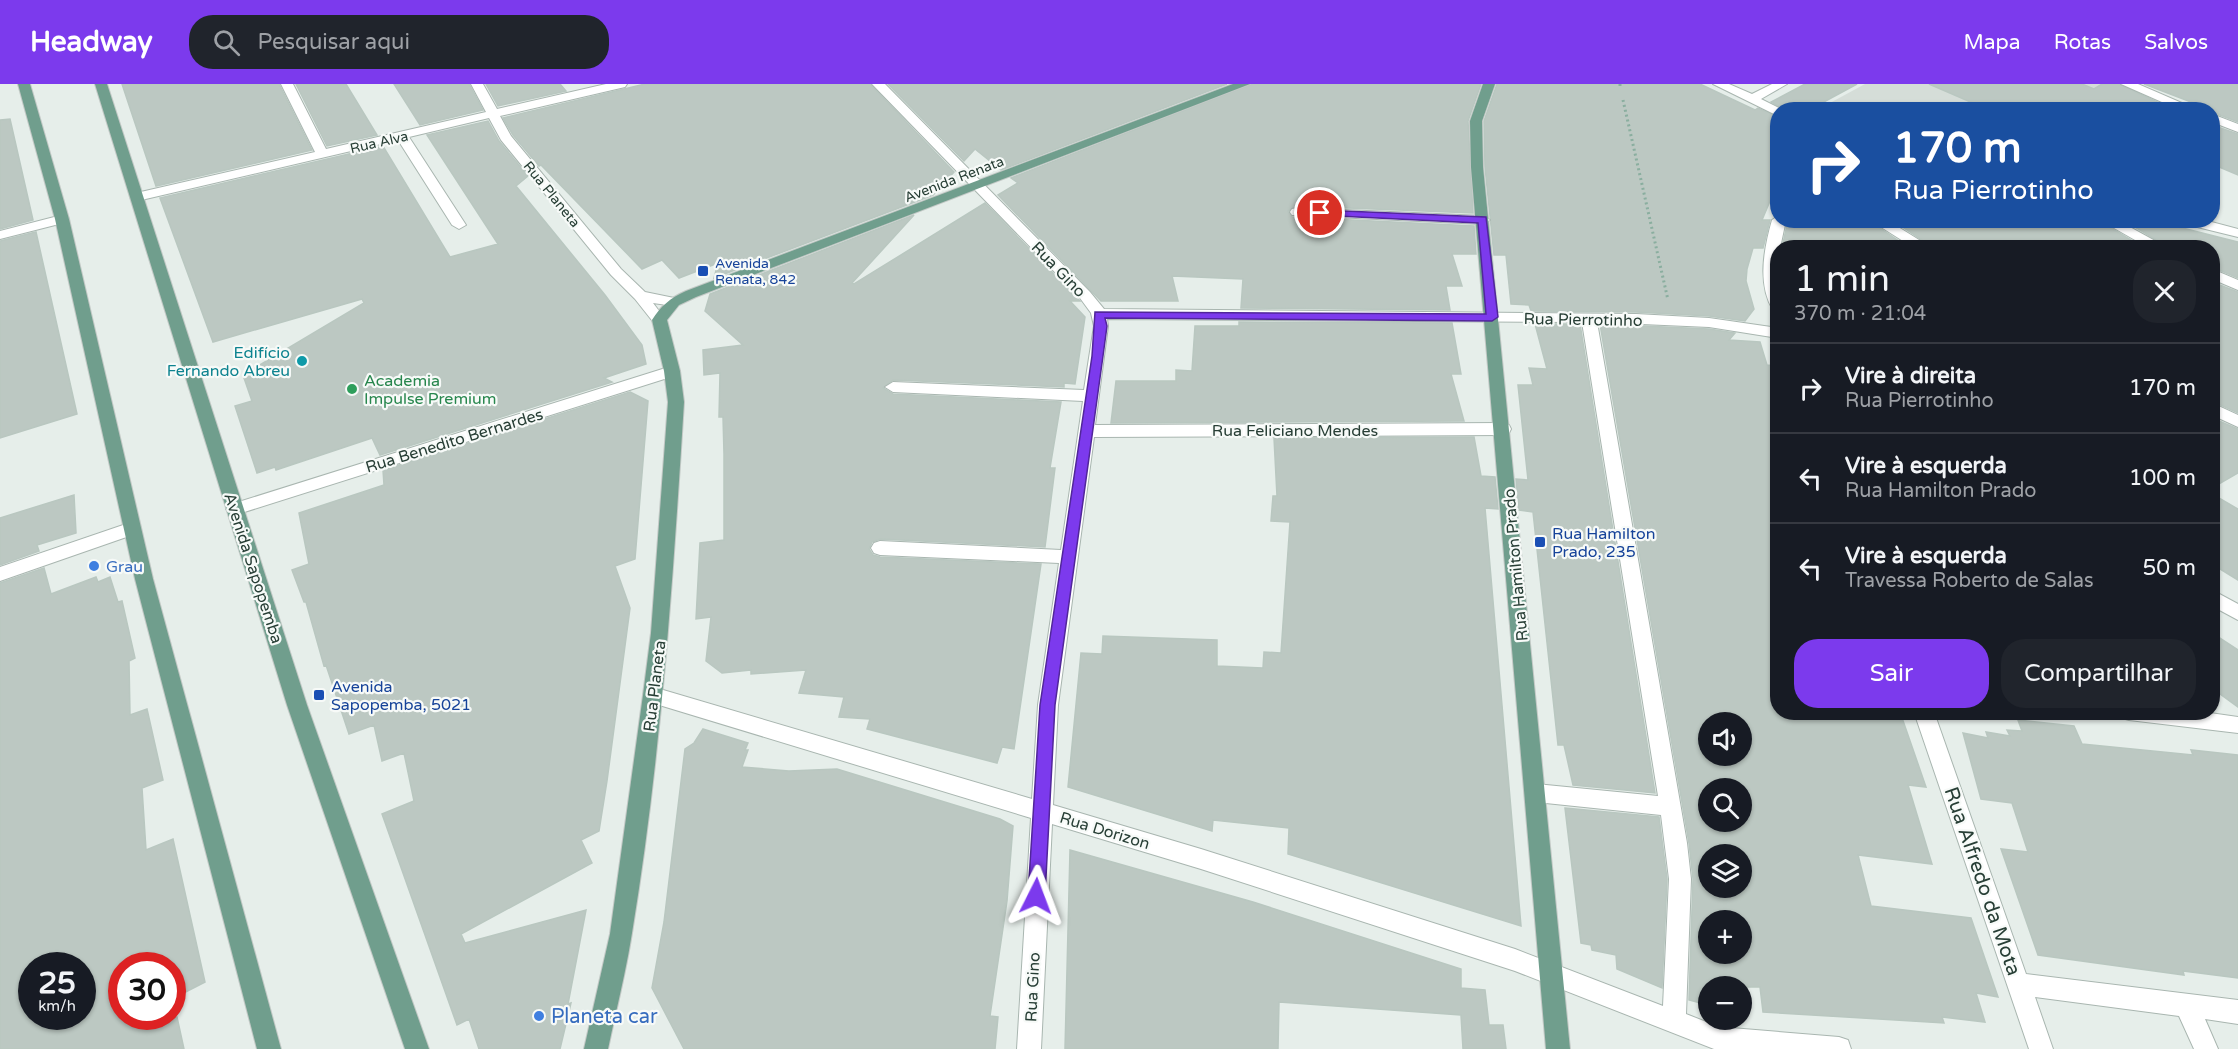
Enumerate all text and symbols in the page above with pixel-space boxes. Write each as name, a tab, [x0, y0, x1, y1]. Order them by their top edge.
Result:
search box	[189, 15, 609, 69]
text: Headway	[30, 25, 153, 59]
icon: search	[210, 26, 243, 59]
text: Pesquisar aqui	[258, 29, 410, 55]
text: Mapa	[1963, 30, 2021, 55]
text: Rotas	[2054, 30, 2111, 55]
text: Salvos	[2144, 30, 2208, 55]
text: 170 m	[1893, 123, 2022, 174]
icon: right	[1794, 126, 1872, 204]
street label: Rua Alva	[348, 128, 410, 157]
street label: Avenida Renata	[902, 153, 1006, 206]
street label: Rua Planeta	[520, 158, 584, 231]
text: Rua Pierrotinho	[1893, 174, 2094, 207]
pin	[1294, 187, 1345, 238]
icon: arrive	[1303, 196, 1336, 229]
street label: Rua Gino	[1027, 238, 1090, 302]
place label: Avenida Renata, 842	[715, 255, 796, 288]
text: 1 min	[1794, 258, 1890, 301]
button: close	[2133, 260, 2196, 323]
marker: Avenida Renata, 842	[696, 264, 710, 278]
text: 370 m · 21:04	[1794, 302, 1926, 326]
street label: Rua Pierrotinho	[1523, 309, 1643, 331]
place label: Edifício Fernando Abreu	[167, 343, 290, 381]
marker: Edifício Fernando Abreu	[295, 354, 309, 368]
text: Vire à direita	[1845, 363, 1976, 389]
place label: Academia Impulse Premium	[364, 371, 496, 409]
icon: right	[1794, 372, 1827, 405]
text: 170 m	[2129, 375, 2196, 401]
marker: Academia Impulse Premium	[345, 382, 359, 396]
text: Rua Pierrotinho	[1845, 389, 1994, 413]
street label: Rua Benedito Bernardes	[363, 404, 546, 478]
street label: Rua Feliciano Mendes	[1212, 421, 1378, 441]
text: Vire à esquerda	[1845, 453, 2007, 479]
icon: left	[1794, 462, 1827, 495]
text: 100 m	[2129, 465, 2196, 491]
text: Rua Hamilton Prado	[1845, 479, 2037, 503]
street label: Rua Hamilton Prado	[1499, 488, 1533, 642]
street label: Avenida Sapopemba	[219, 490, 287, 646]
place label: Rua Hamilton Prado, 235	[1552, 524, 1656, 562]
marker: Rua Hamilton Prado, 235	[1533, 535, 1547, 549]
text: Vire à esquerda	[1845, 543, 2007, 569]
icon: left	[1794, 552, 1827, 585]
text: 50 m	[2142, 555, 2196, 581]
place label: Grau	[106, 557, 143, 577]
marker: Grau	[87, 559, 101, 573]
text: Travessa Roberto de Salas	[1845, 569, 2094, 593]
street label: Rua Planeta	[639, 639, 671, 733]
button: Sair	[1794, 639, 1989, 708]
button: Compartilhar	[2001, 639, 2196, 708]
place label: Avenida Sapopemba, 5021	[331, 677, 471, 715]
marker: Avenida Sapopemba, 5021	[312, 688, 326, 702]
map controls	[1698, 712, 1752, 1030]
button: sound	[1698, 712, 1752, 766]
button: search	[1698, 778, 1752, 832]
street label: Rua Alfredo da Mota	[1938, 784, 2026, 979]
street label: Rua Dorizon	[1057, 808, 1152, 854]
button: layers	[1698, 844, 1752, 898]
position arrow	[1004, 864, 1068, 928]
button: +	[1698, 910, 1752, 964]
speed limit sign: 30	[108, 952, 186, 1030]
street label: Rua Gino	[1021, 952, 1045, 1022]
text: 25	[38, 965, 76, 1002]
button: −	[1698, 976, 1752, 1030]
text: km/h	[38, 997, 76, 1015]
place label: Planeta car	[551, 1005, 658, 1029]
marker: Planeta car	[532, 1009, 546, 1023]

